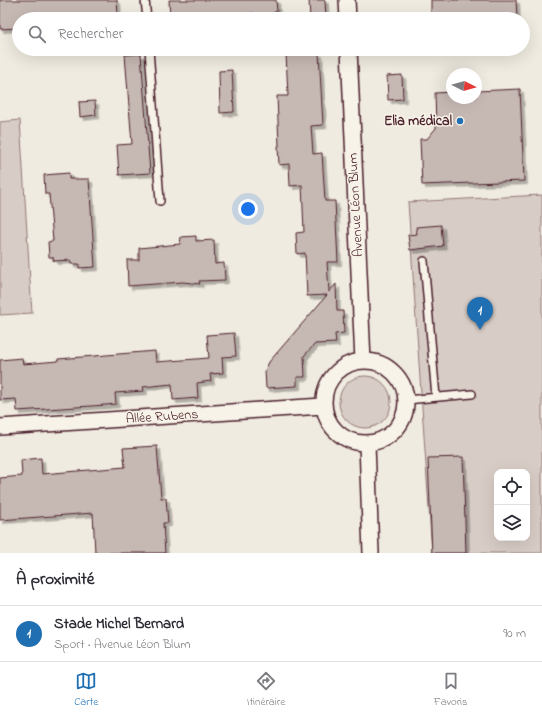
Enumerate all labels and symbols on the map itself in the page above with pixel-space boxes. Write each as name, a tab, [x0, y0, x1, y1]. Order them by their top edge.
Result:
north arrow	[446, 68, 482, 104]
place label: Elia médical	[384, 111, 453, 132]
marker: Elia médical	[455, 116, 465, 126]
street label: Avenue Léon Blum	[343, 152, 369, 258]
your location	[238, 199, 258, 219]
pin: 1	[467, 297, 493, 330]
street label: Allée Rubens	[125, 404, 199, 430]

